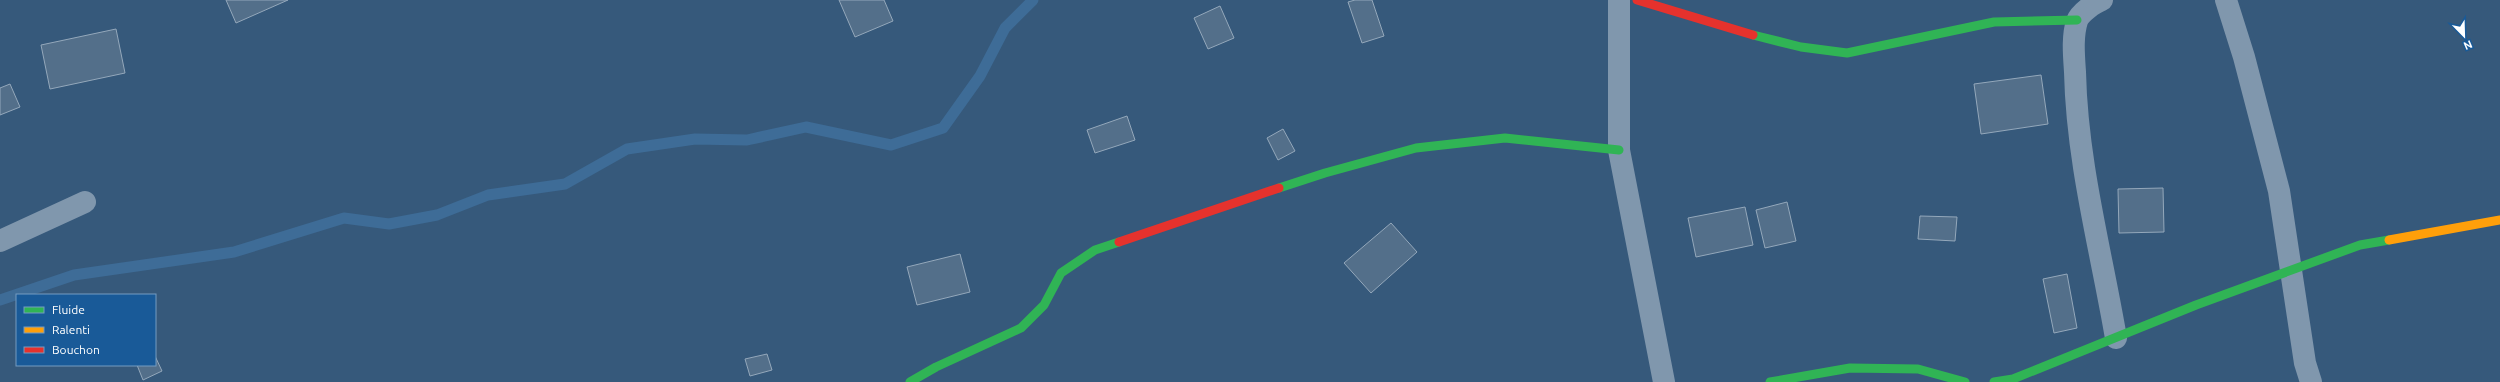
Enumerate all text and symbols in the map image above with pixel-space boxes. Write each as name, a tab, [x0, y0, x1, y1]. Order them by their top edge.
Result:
north arrow	[2444, 16, 2484, 56]
text: N	[2462, 38, 2474, 52]
legend	[16, 294, 156, 366]
text: Fluide	[52, 303, 85, 316]
text: Ralenti	[52, 323, 90, 336]
text: Bouchon	[52, 343, 100, 356]

